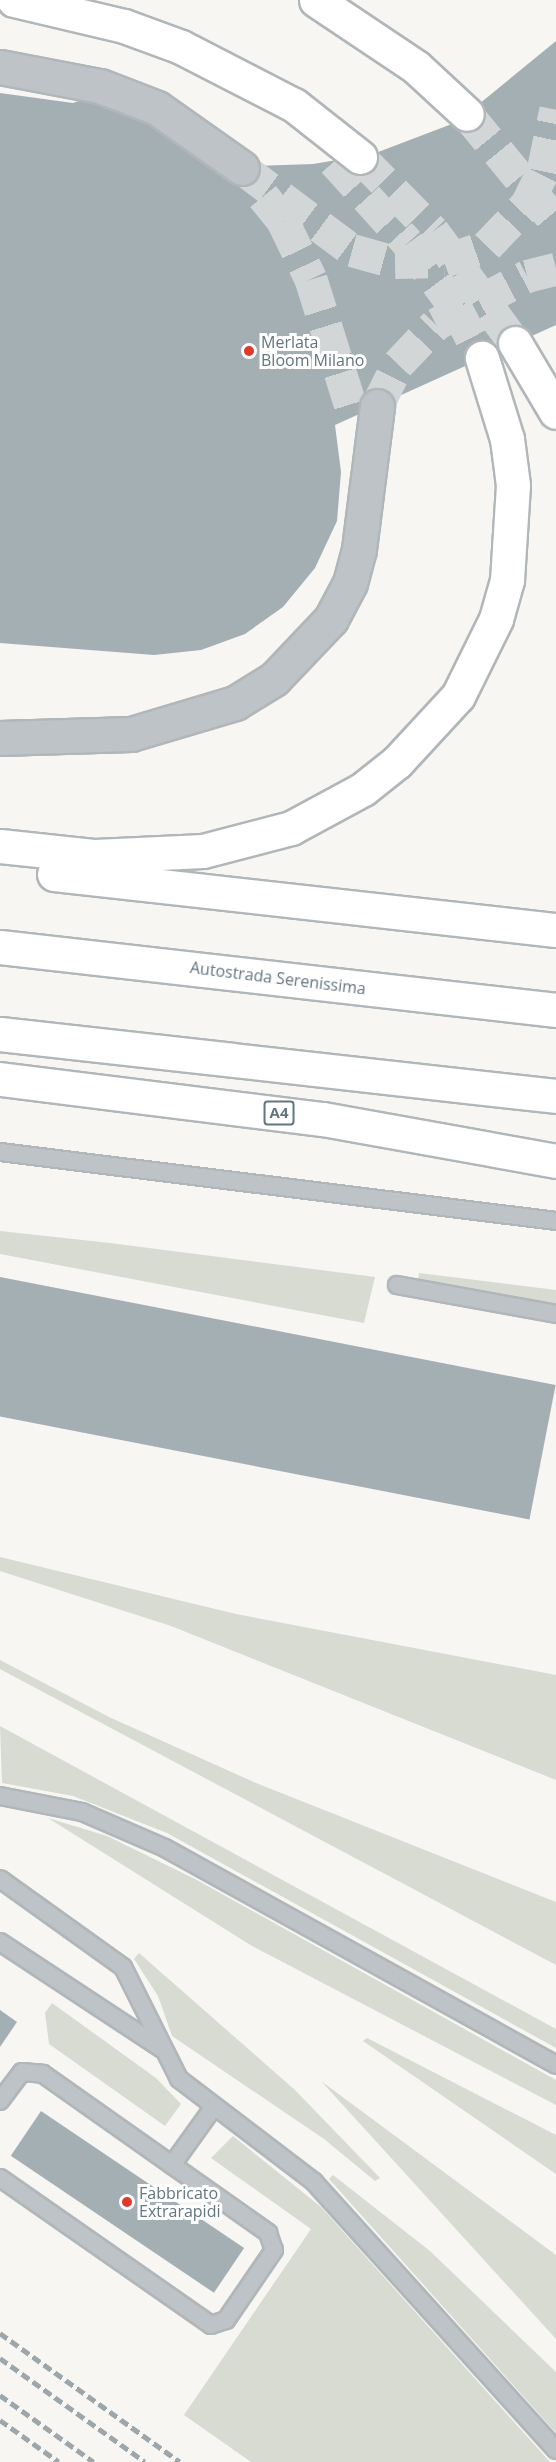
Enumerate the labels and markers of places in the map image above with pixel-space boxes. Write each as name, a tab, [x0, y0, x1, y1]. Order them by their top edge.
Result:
place label: Merlata Bloom Milano	[261, 332, 364, 370]
marker: Merlata Bloom Milano	[242, 344, 256, 358]
place label: Fabbricato Extrarapidi	[139, 2183, 220, 2221]
marker: Fabbricato Extrarapidi	[120, 2195, 134, 2209]

